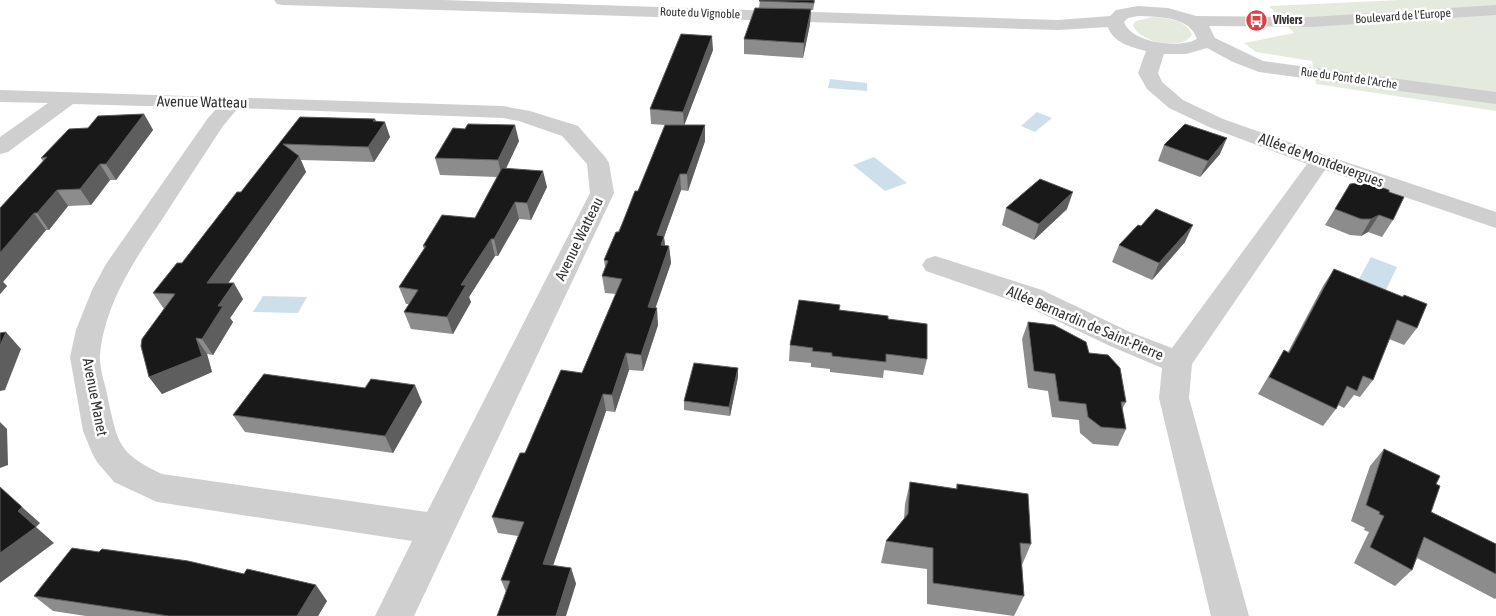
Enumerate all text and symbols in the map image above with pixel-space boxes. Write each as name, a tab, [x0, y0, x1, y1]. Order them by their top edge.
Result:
street label: Route du Vignoble	[660, 5, 740, 21]
street label: Boulevard de l'Europe	[1355, 6, 1451, 26]
bus stop icon: Viviers	[1245, 8, 1269, 32]
place label: Viviers	[1272, 13, 1303, 27]
street label: Rue du Pont de l'Arche	[1300, 64, 1398, 92]
street label: Avenue Watteau	[157, 92, 247, 111]
street label: Allée de Montdevergues	[1256, 129, 1386, 190]
street label: Avenue Watteau	[551, 194, 606, 283]
street label: Allée Bernardin de Saint-Pierre	[1004, 282, 1166, 363]
street label: Avenue Manet	[80, 357, 111, 437]

